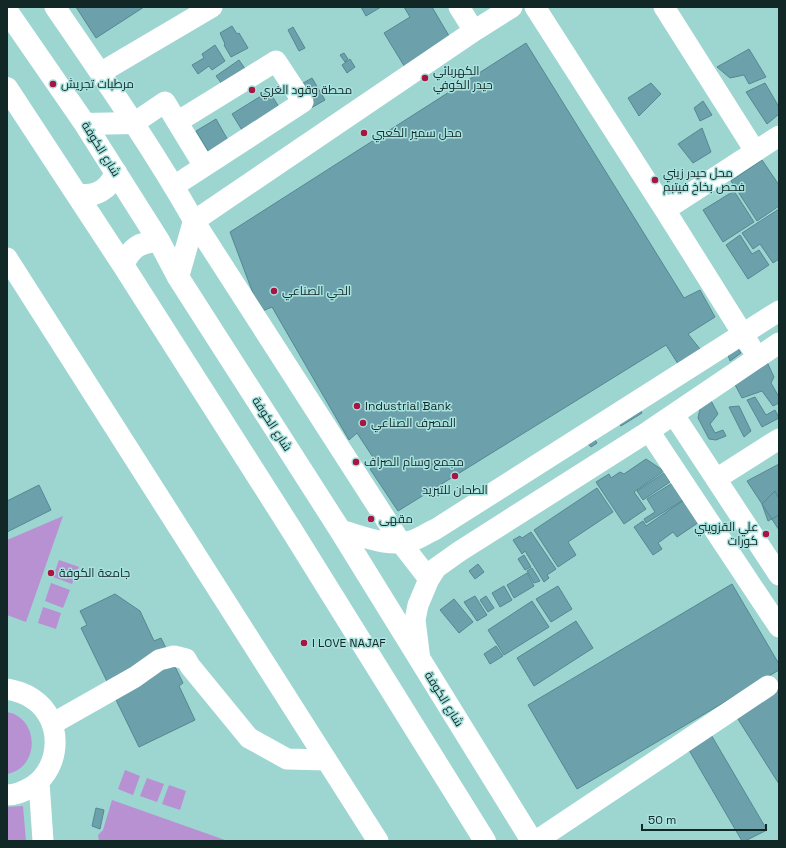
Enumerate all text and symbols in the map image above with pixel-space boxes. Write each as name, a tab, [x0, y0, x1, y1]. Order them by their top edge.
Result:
place label: الكهربائي حيدر الكوفي	[433, 63, 493, 95]
marker: الكهربائي حيدر الكوفي	[420, 73, 430, 83]
place label: مرطبات تجريش	[61, 76, 134, 92]
marker: مرطبات تجريش	[48, 79, 58, 89]
place label: محطة وقود الغري	[260, 82, 352, 100]
marker: محطة وقود الغري	[247, 85, 257, 95]
street label: شارع الكوفة	[78, 119, 124, 180]
place label: محل سمير الكعبي	[372, 125, 462, 143]
marker: محل سمير الكعبي	[359, 128, 369, 138]
place label: محل حيدر زيني فحص بخاخ فيتبم	[663, 165, 745, 195]
marker: محل حيدر زيني فحص بخاخ فيتبم	[650, 175, 660, 185]
place label: الحي الصناعي	[282, 283, 351, 301]
marker: الحي الصناعي	[269, 286, 279, 296]
street label: شارع الكوفة	[248, 394, 296, 454]
place label: Industrial Bank	[365, 398, 452, 414]
marker: Industrial Bank	[352, 401, 362, 411]
place label: المصرف الصناعي	[371, 415, 456, 433]
marker: المصرف الصناعي	[358, 418, 368, 428]
place label: مجمع وسام الصراف	[364, 454, 464, 470]
marker: مجمع وسام الصراف	[351, 457, 361, 467]
marker: الطحان للتبريد	[450, 471, 460, 481]
place label: الطحان للتبريد	[422, 482, 488, 498]
place label: مقهى	[379, 511, 413, 527]
marker: مقهى	[366, 514, 376, 524]
place label: علي القزويني كورات	[694, 519, 758, 549]
marker: علي القزويني كورات	[761, 529, 771, 539]
place label: جامعة الكوفة	[59, 565, 130, 581]
marker: جامعة الكوفة	[46, 568, 56, 578]
place label: I LOVE NAJAF	[312, 635, 386, 651]
marker: I LOVE NAJAF	[299, 638, 309, 648]
street label: شارع الكوفة	[421, 669, 467, 730]
scale bar	[642, 806, 766, 832]
text: 50 m	[648, 812, 676, 828]

